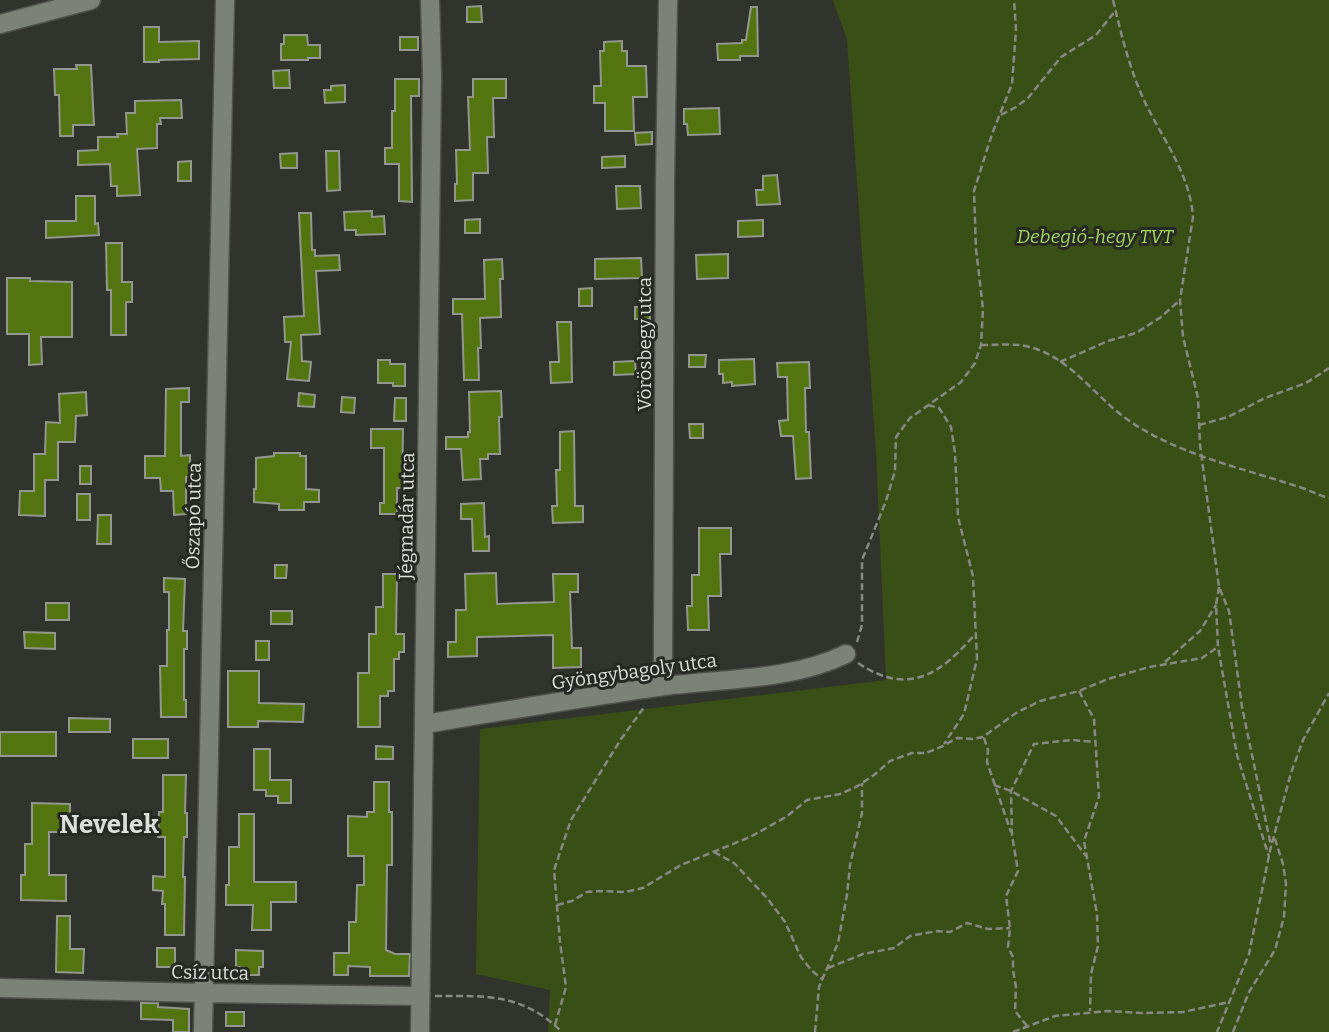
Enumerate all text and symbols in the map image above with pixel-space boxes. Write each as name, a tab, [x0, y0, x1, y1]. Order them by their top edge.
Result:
park label: Debegió-hegy TVT	[1017, 225, 1175, 248]
street label: Vörösbegy utca	[633, 276, 656, 411]
street label: Jégmadár utca	[394, 452, 419, 581]
street label: Őszapó utca	[181, 462, 206, 570]
street label: Gyöngybagoly utca	[550, 648, 719, 694]
district label: Nevelek	[59, 809, 159, 840]
street label: Csíz utca	[171, 960, 250, 985]

